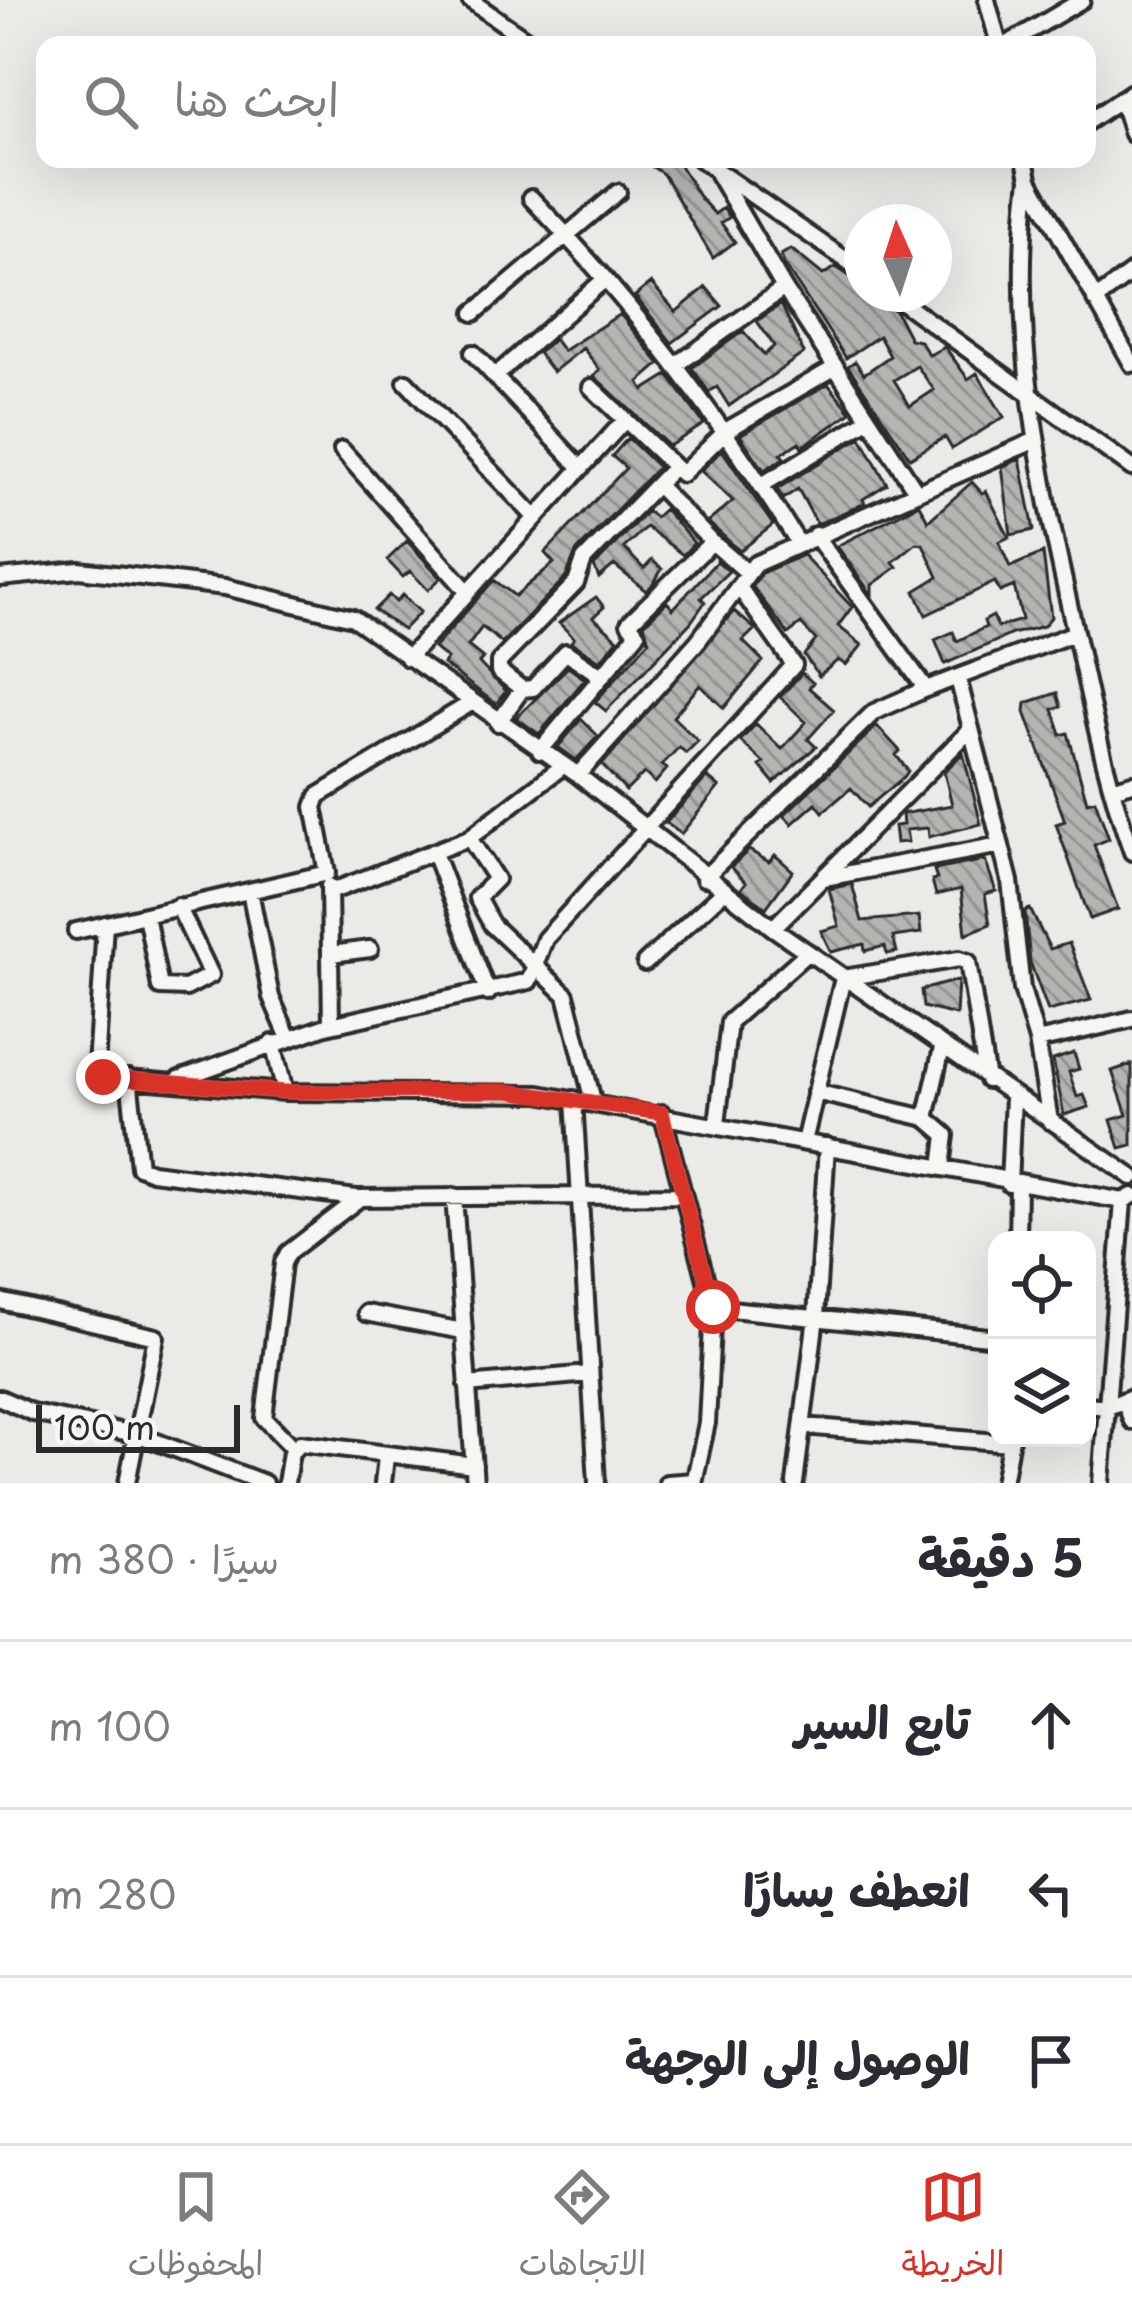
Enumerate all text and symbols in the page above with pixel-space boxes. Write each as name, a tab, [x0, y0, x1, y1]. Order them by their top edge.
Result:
search box	[36, 36, 1096, 168]
text: ابحث هنا	[174, 63, 339, 131]
icon: search	[78, 69, 144, 135]
north arrow	[844, 204, 952, 312]
route end	[76, 1050, 130, 1104]
map controls	[988, 1231, 1096, 1447]
button: locate	[988, 1231, 1096, 1339]
route start	[686, 1280, 740, 1334]
button: layers	[988, 1339, 1096, 1447]
scale bar	[36, 1399, 240, 1452]
text: 100 m	[54, 1401, 155, 1451]
text: 5 دقيقة	[917, 1517, 1084, 1594]
text: سيرًا · 380 m	[48, 1528, 279, 1587]
text: تابع السير	[795, 1686, 970, 1754]
icon: ahead	[1018, 1692, 1084, 1758]
text: 100 m	[48, 1695, 171, 1754]
text: انعطف يسارًا	[743, 1854, 970, 1922]
icon: left	[1018, 1860, 1084, 1926]
text: 280 m	[48, 1863, 177, 1922]
text: الوصول إلى الوجهة	[625, 2022, 970, 2090]
icon: arrive	[1018, 2028, 1084, 2094]
tab: المحفوظات	[128, 2164, 264, 2293]
tab: الاتجاهات	[519, 2164, 646, 2293]
tab: الخريطة	[901, 2164, 1004, 2293]

